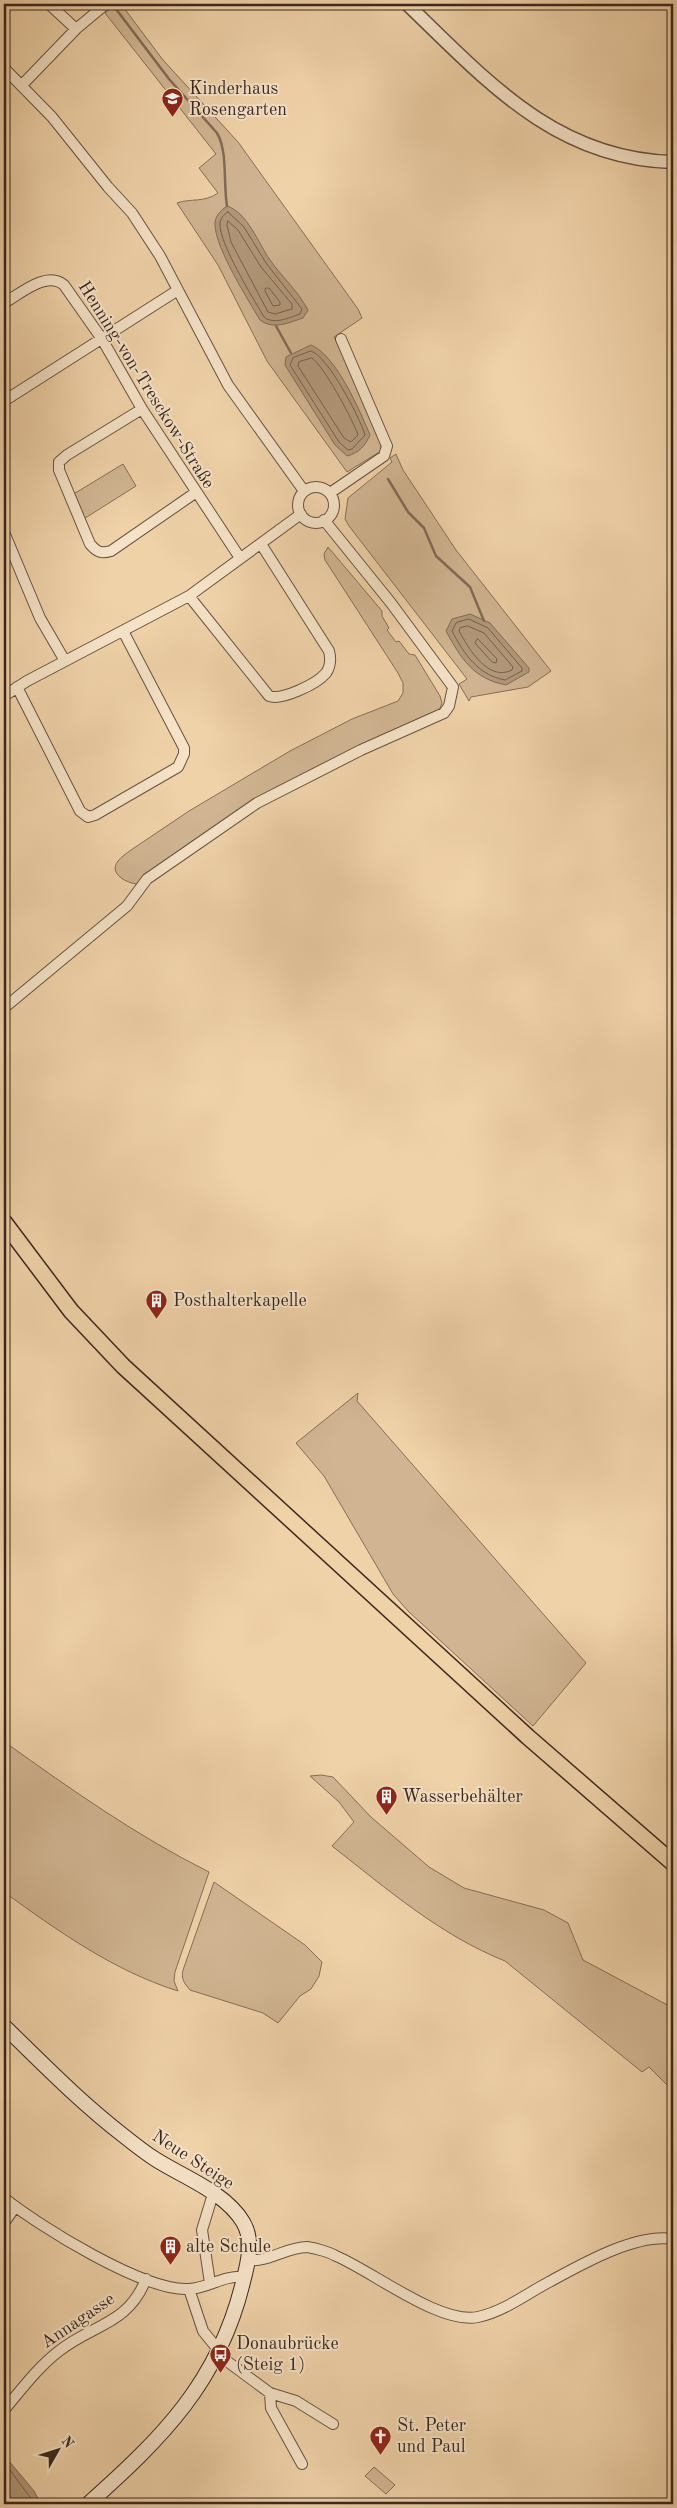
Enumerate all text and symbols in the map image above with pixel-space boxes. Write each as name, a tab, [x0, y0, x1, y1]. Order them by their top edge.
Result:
place label: Kinderhaus Rosengarten	[189, 80, 287, 119]
school or university icon: Kinderhaus Rosengarten	[161, 87, 185, 118]
street label: Henning-von-Tresckow-Straße	[74, 278, 218, 492]
building icon: Posthalterkapelle	[145, 1289, 169, 1320]
place label: Posthalterkapelle	[173, 1292, 307, 1310]
building icon: Wasserbehälter	[374, 1785, 398, 1816]
place label: Wasserbehälter	[402, 1788, 524, 1806]
street label: Neue Steige	[149, 2127, 237, 2193]
building icon: alte Schule	[158, 2235, 182, 2266]
place label: alte Schule	[186, 2238, 271, 2256]
street label: Annagasse	[38, 2290, 118, 2352]
place label: Donaubrücke (Steig 1)	[236, 2335, 339, 2374]
bus stop icon: Donaubrücke (Steig 1)	[208, 2342, 232, 2373]
place label: St. Peter und Paul	[397, 2417, 467, 2456]
church icon: St. Peter und Paul	[369, 2424, 393, 2455]
north arrow	[32, 2426, 82, 2476]
text: N	[59, 2434, 76, 2451]

